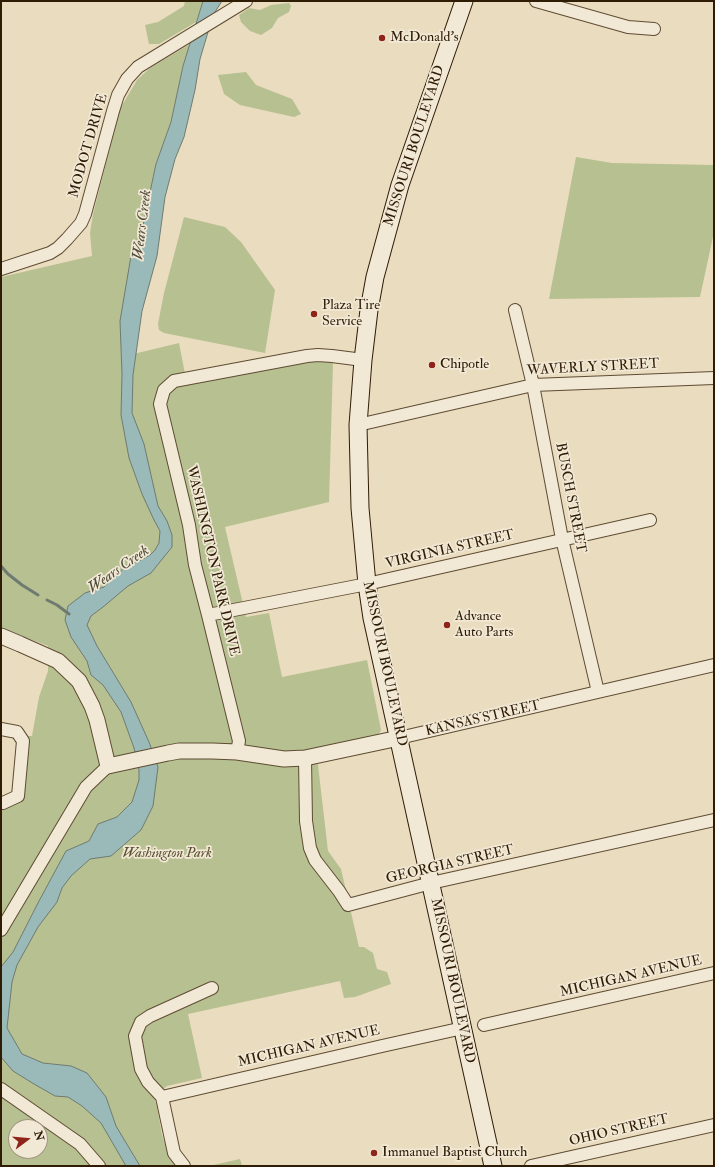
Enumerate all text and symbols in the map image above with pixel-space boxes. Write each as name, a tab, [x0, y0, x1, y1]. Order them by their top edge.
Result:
place label: McDonald's	[390, 30, 459, 46]
marker: McDonald's	[377, 33, 387, 43]
street label: MISSOURI BOULEVARD	[381, 63, 449, 229]
street label: MODOT DRIVE	[66, 92, 112, 200]
water label: Wears Creek	[130, 189, 156, 261]
place label: Plaza Tire Service	[322, 298, 380, 330]
marker: Plaza Tire Service	[309, 309, 319, 319]
street label: WAVERLY STREET	[526, 356, 660, 380]
place label: Chipotle	[440, 357, 489, 373]
marker: Chipotle	[427, 360, 437, 370]
street label: BUSCH STREET	[551, 441, 589, 555]
street label: WASHINGTON PARK DRIVE	[182, 464, 242, 658]
street label: VIRGINIA STREET	[384, 527, 516, 573]
water label: Wears Creek	[85, 542, 153, 598]
street label: MISSOURI BOULEVARD	[358, 580, 410, 748]
place label: Advance Auto Parts	[455, 609, 513, 642]
marker: Advance Auto Parts	[442, 620, 452, 630]
street label: KANSAS STREET	[424, 698, 542, 740]
street label: GEORGIA STREET	[384, 842, 516, 888]
park label: Washington Park	[122, 846, 212, 862]
street label: MISSOURI BOULEVARD	[426, 897, 478, 1065]
street label: MICHIGAN AVENUE	[559, 953, 703, 1001]
street label: MICHIGAN AVENUE	[237, 1023, 381, 1071]
street label: OHIO STREET	[568, 1111, 670, 1151]
north arrow	[8, 1119, 48, 1159]
text: N	[31, 1129, 47, 1142]
place label: Immanuel Baptist Church	[382, 1145, 527, 1161]
marker: Immanuel Baptist Church	[369, 1148, 379, 1158]

